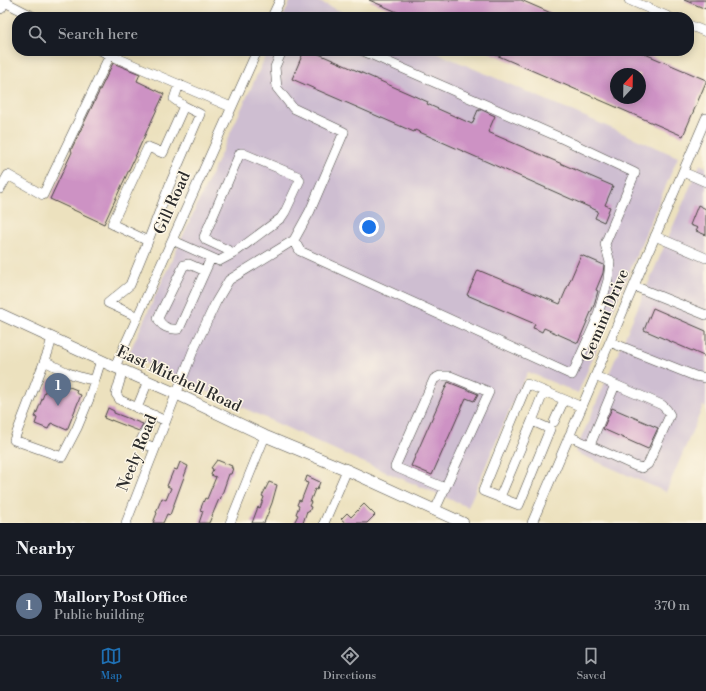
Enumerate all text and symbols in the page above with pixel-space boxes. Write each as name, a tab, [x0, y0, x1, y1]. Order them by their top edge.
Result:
search box	[12, 12, 694, 56]
icon: search	[26, 23, 48, 45]
text: Search here	[58, 25, 138, 44]
north arrow	[610, 68, 646, 104]
street label: Gill Road	[149, 168, 195, 238]
your location	[359, 217, 379, 237]
street label: Gemini Drive	[577, 266, 633, 364]
street label: East Mitchell Road	[113, 341, 245, 417]
pin: 1	[45, 373, 71, 406]
street label: Neely Road	[113, 412, 161, 494]
text: Nearby	[16, 538, 75, 560]
text: Mallory Post Office	[54, 588, 188, 607]
text: 1	[26, 598, 32, 614]
text: 370 m	[654, 598, 690, 614]
text: Public building	[54, 607, 144, 623]
tab: Map	[100, 645, 122, 683]
tab: Directions	[323, 645, 376, 683]
tab: Saved	[577, 645, 606, 683]

